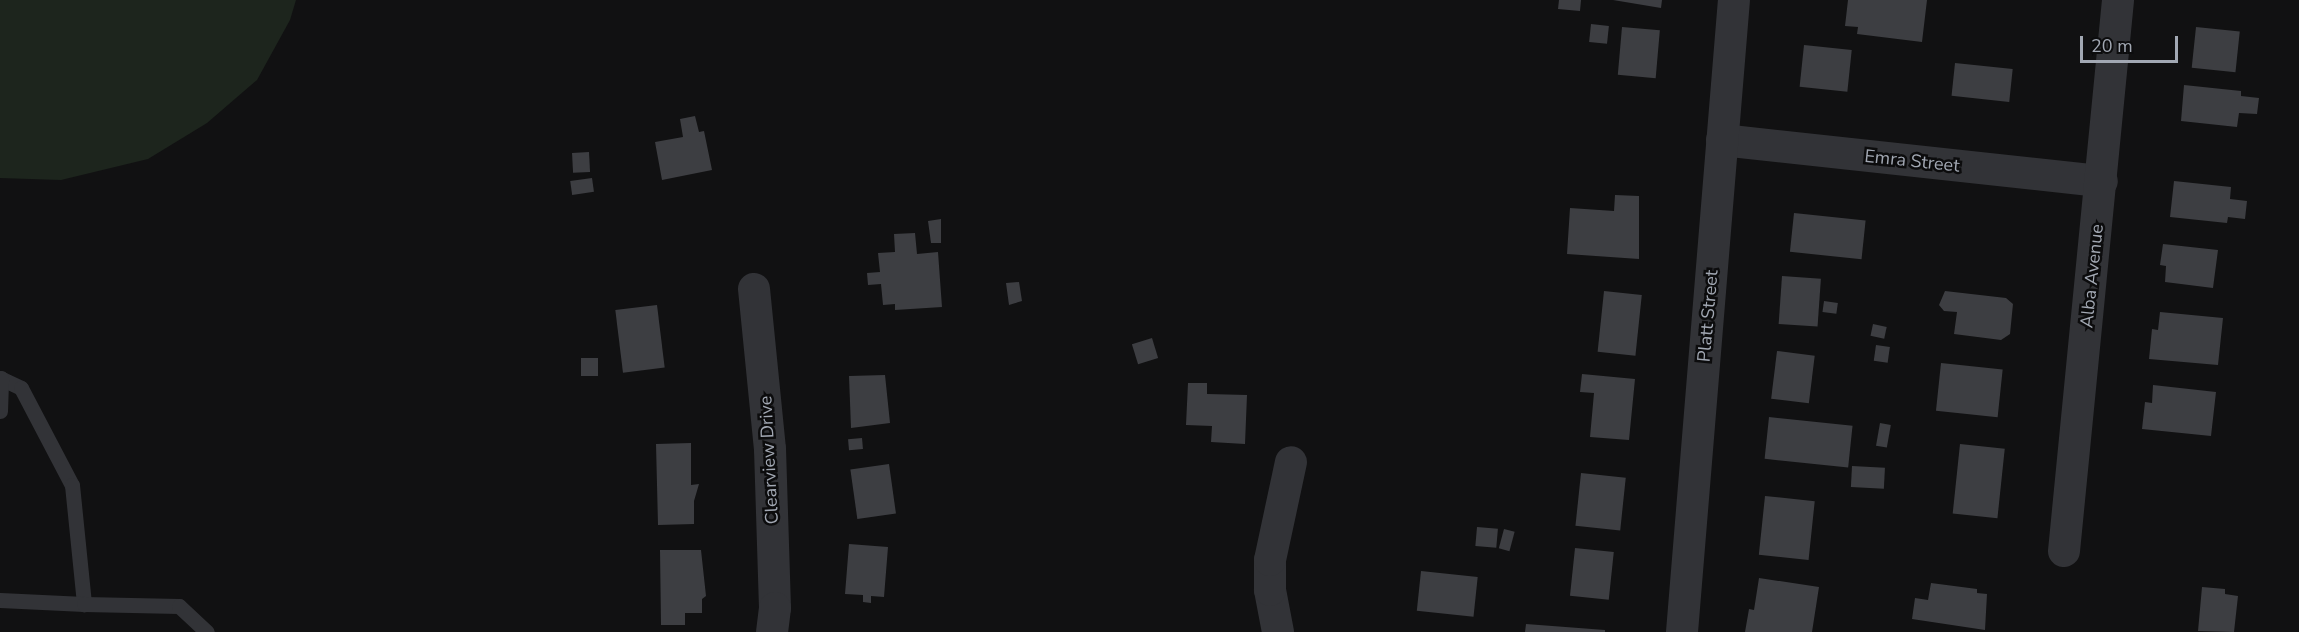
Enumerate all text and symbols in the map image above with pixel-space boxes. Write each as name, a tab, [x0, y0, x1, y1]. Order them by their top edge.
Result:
scale bar	[2083, 24, 2180, 62]
text: 20 m	[2091, 34, 2133, 58]
street label: Emra Street	[1863, 145, 1961, 177]
street label: Alba Avenue	[2076, 223, 2108, 329]
street label: Platt Street	[1693, 269, 1723, 363]
street label: Clearview Drive	[755, 395, 783, 525]

